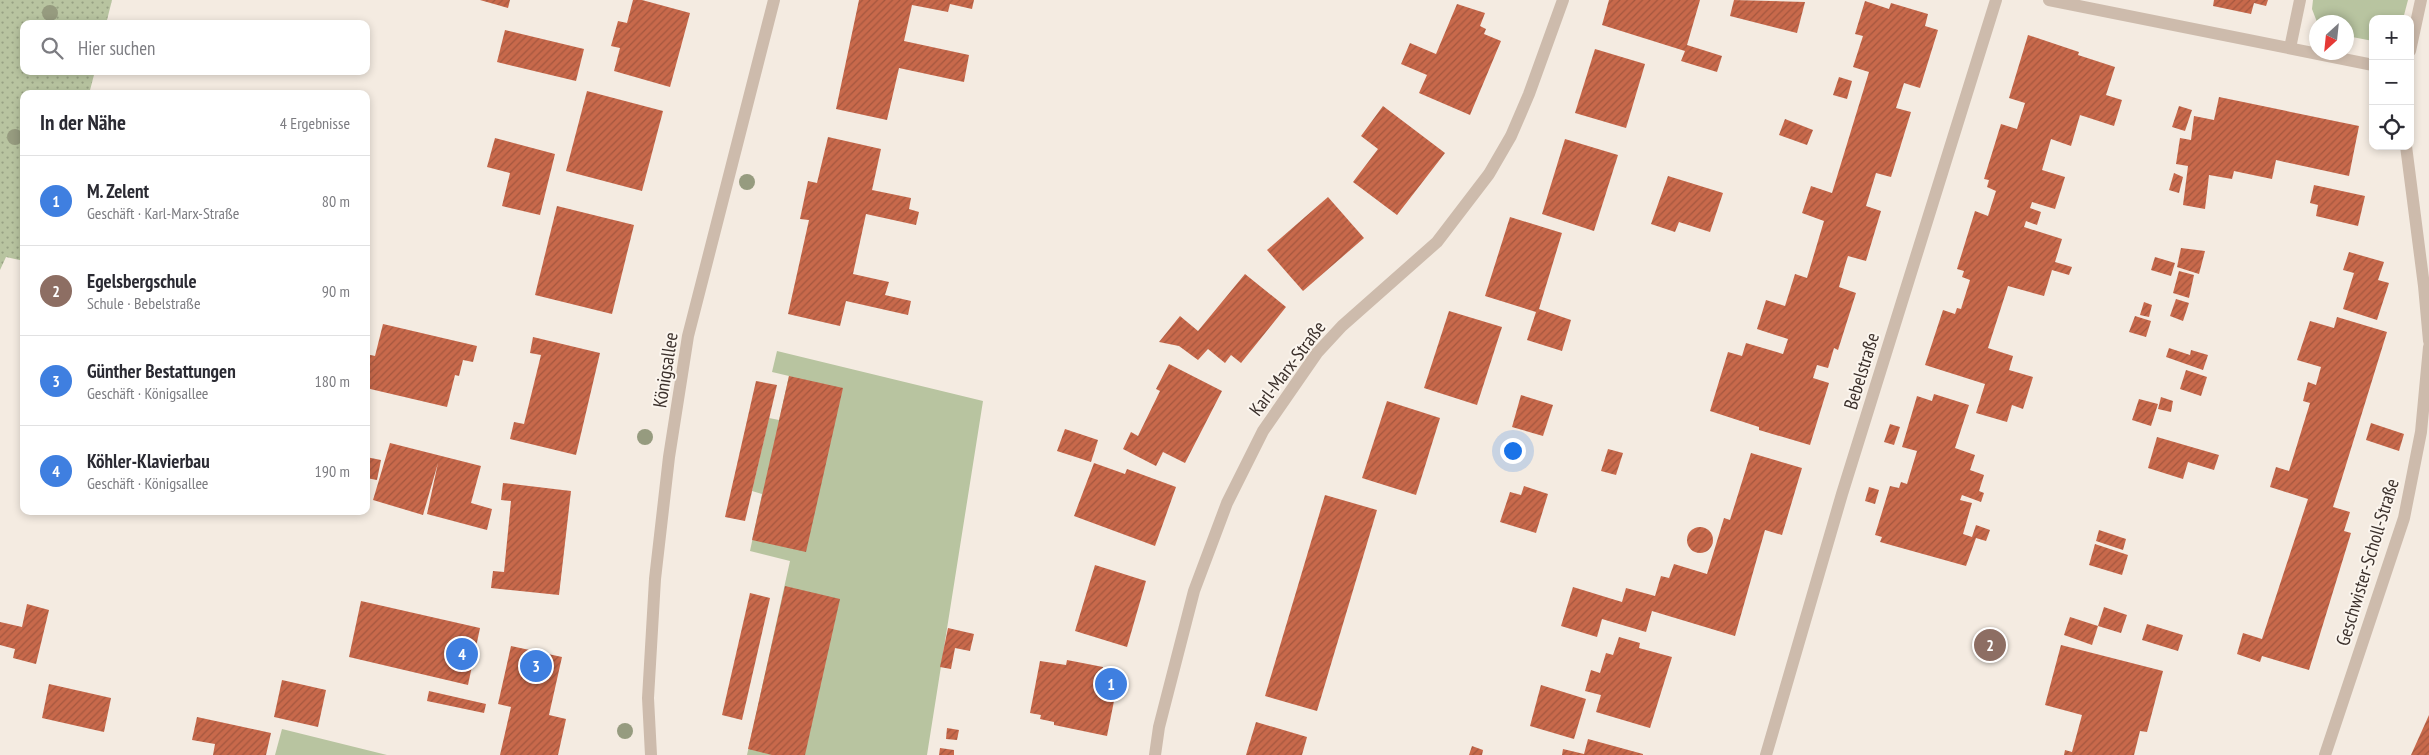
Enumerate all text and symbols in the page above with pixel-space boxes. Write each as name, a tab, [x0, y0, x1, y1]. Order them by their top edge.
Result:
north arrow	[2309, 15, 2354, 60]
map controls	[2369, 15, 2414, 150]
button: +	[2369, 15, 2414, 60]
search box	[20, 20, 370, 75]
icon: search	[38, 34, 66, 62]
text: Hier suchen	[78, 36, 155, 60]
button: −	[2369, 60, 2414, 105]
button: locate	[2369, 105, 2414, 150]
text: In der Nähe	[40, 109, 126, 136]
text: 4 Ergebnisse	[280, 113, 350, 133]
text: M. Zelent	[87, 179, 149, 203]
text: 1	[52, 191, 60, 211]
text: 80 m	[322, 191, 350, 211]
text: Geschäft · Karl-Marx-Straße	[87, 203, 239, 223]
text: Egelsbergschule	[87, 269, 197, 293]
text: 2	[52, 281, 60, 301]
text: 90 m	[322, 281, 350, 301]
text: Schule · Bebelstraße	[87, 293, 201, 313]
street label: Karl-Marx-Straße	[1244, 316, 1331, 420]
street label: Königsallee	[647, 330, 683, 409]
street label: Bebelstraße	[1838, 330, 1884, 412]
text: Günther Bestattungen	[87, 359, 236, 383]
text: 3	[52, 371, 60, 391]
text: 180 m	[315, 371, 350, 391]
text: Geschäft · Königsallee	[87, 383, 208, 403]
your location	[1500, 438, 1526, 464]
text: Köhler-Klavierbau	[87, 449, 210, 473]
text: 4	[52, 461, 60, 481]
text: 190 m	[315, 461, 350, 481]
text: Geschäft · Königsallee	[87, 473, 208, 493]
street label: Geschwister-Scholl-Straße	[2330, 475, 2404, 648]
pin: 2	[1974, 626, 2006, 664]
pin: 4	[446, 635, 478, 673]
pin: 3	[520, 647, 552, 685]
pin: 1	[1095, 665, 1127, 703]

